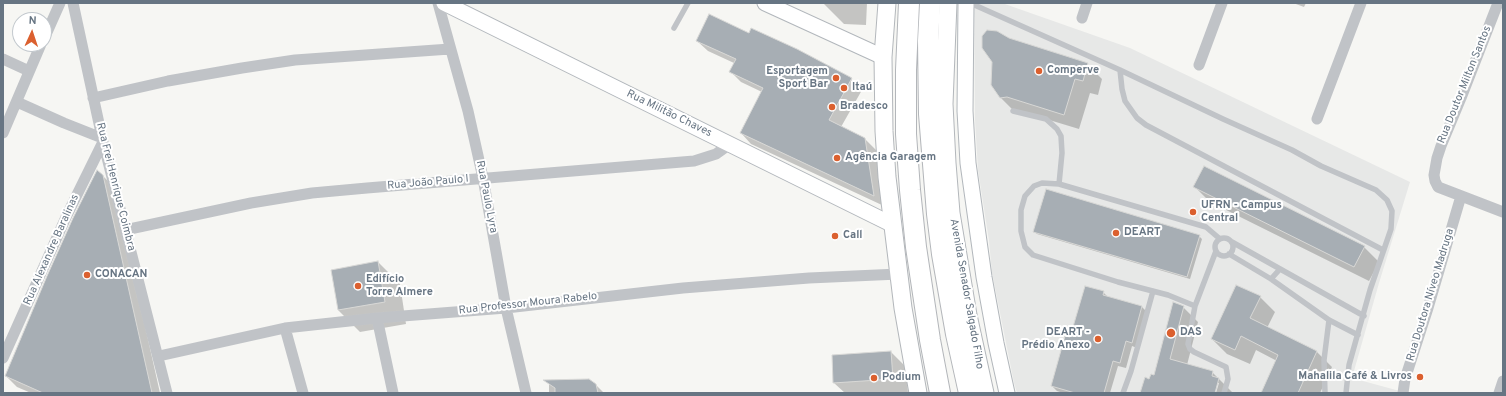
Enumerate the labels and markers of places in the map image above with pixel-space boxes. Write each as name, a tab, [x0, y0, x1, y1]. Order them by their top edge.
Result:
place label: Comperve	[1047, 64, 1099, 78]
place label: Esportagem Sport Bar	[766, 65, 828, 91]
marker: Comperve	[1034, 66, 1044, 76]
marker: Esportagem Sport Bar	[831, 73, 841, 83]
place label: Itaú	[852, 81, 872, 95]
marker: Itaú	[839, 83, 849, 93]
place label: Bradesco	[840, 100, 888, 114]
marker: Bradesco	[827, 102, 837, 112]
place label: Agência Garagem	[845, 151, 936, 165]
marker: Agência Garagem	[832, 153, 842, 163]
place label: UFRN - Campus Central	[1201, 199, 1282, 225]
marker: UFRN - Campus Central	[1188, 207, 1198, 217]
place label: DEART	[1124, 226, 1161, 240]
marker: DEART	[1111, 228, 1121, 238]
place label: Call	[843, 229, 863, 243]
marker: Call	[830, 231, 840, 241]
place label: CONACAN	[95, 268, 148, 282]
marker: CONACAN	[82, 270, 92, 280]
place label: Edifício Torre Almere	[366, 273, 433, 299]
marker: Edifício Torre Almere	[353, 281, 363, 291]
place label: DEART - Prédio Anexo	[1021, 326, 1090, 352]
place label: DAS	[1180, 326, 1202, 340]
marker: DAS	[1165, 327, 1177, 339]
marker: DEART - Prédio Anexo	[1093, 334, 1103, 344]
place label: Mahalila Café & Livros	[1298, 370, 1412, 384]
place label: Podium	[882, 371, 921, 385]
marker: Mahalila Café & Livros	[1415, 372, 1425, 382]
marker: Podium	[869, 373, 879, 383]

